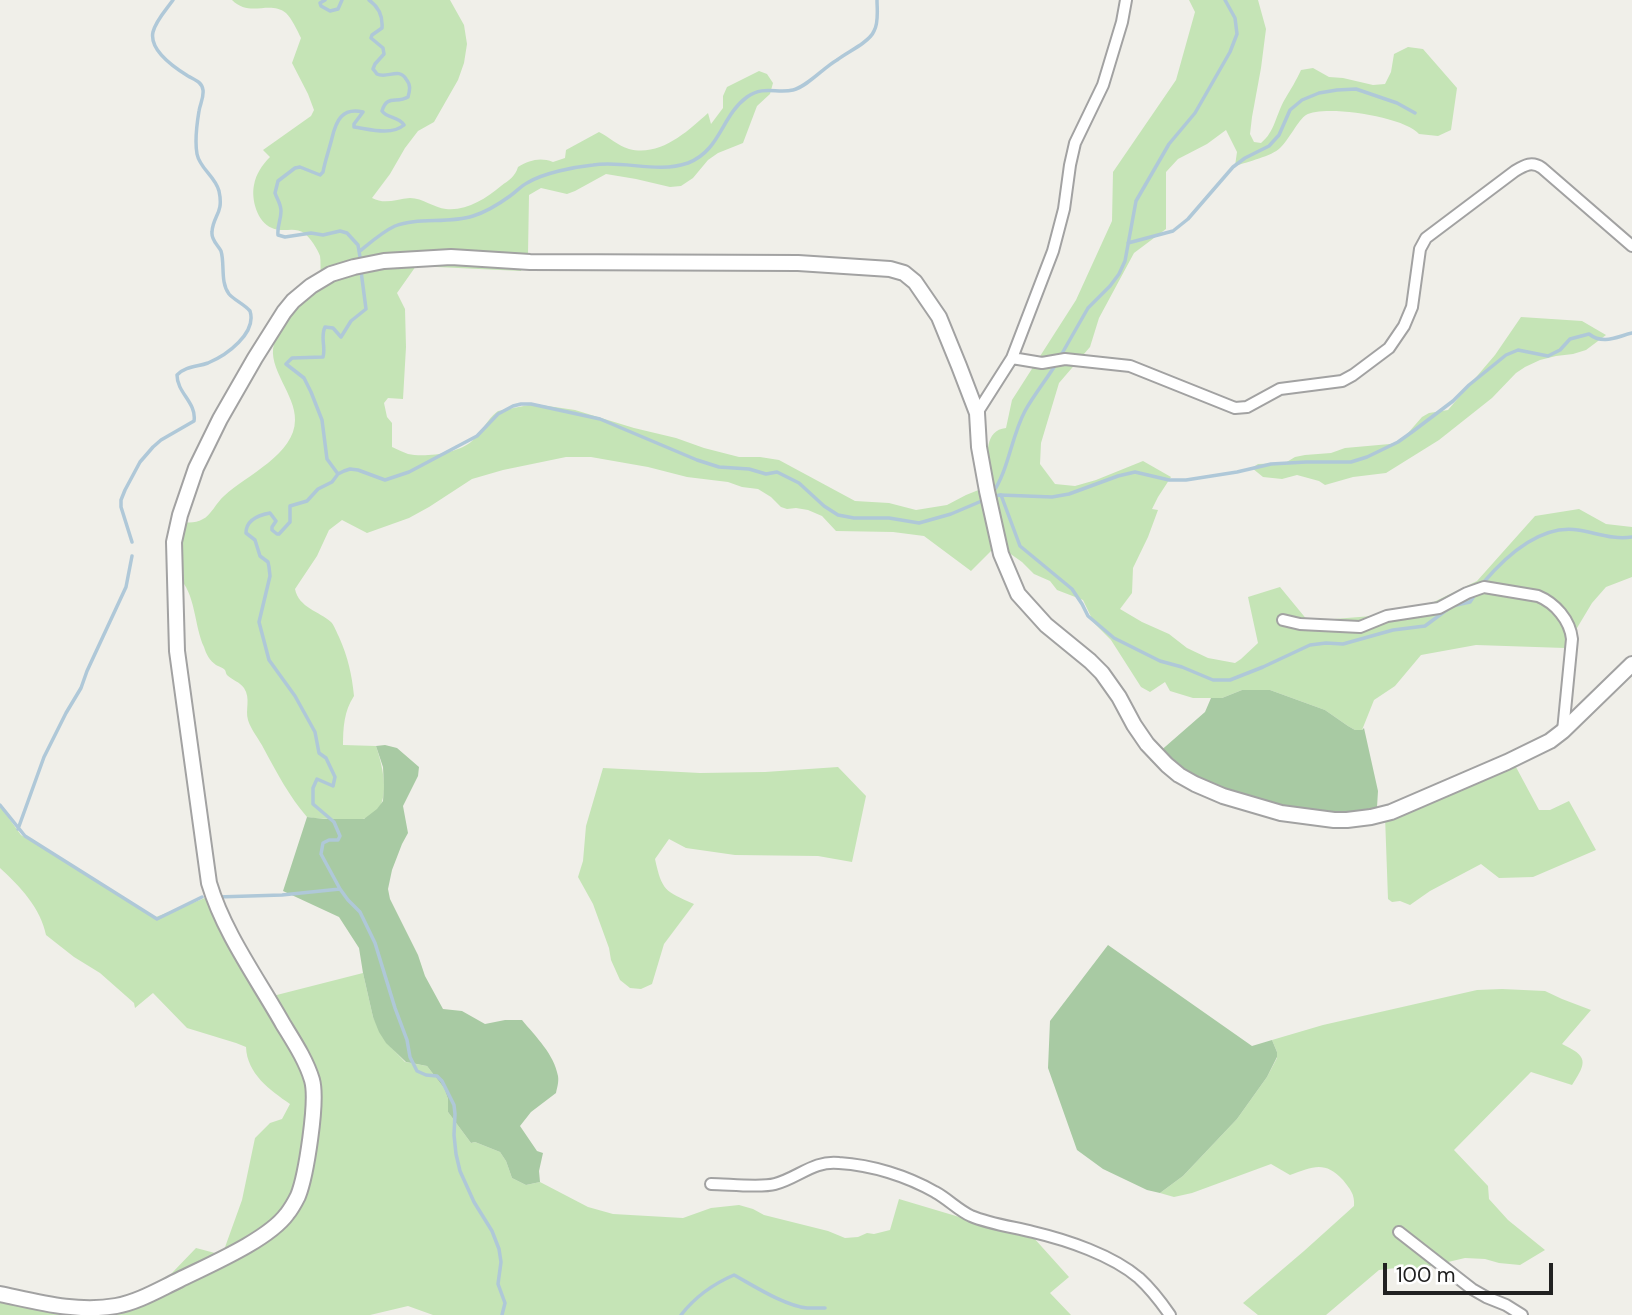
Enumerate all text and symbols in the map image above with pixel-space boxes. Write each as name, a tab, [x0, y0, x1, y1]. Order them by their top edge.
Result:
scale bar	[1387, 1248, 1557, 1292]
text: 100 m	[1396, 1261, 1456, 1289]

